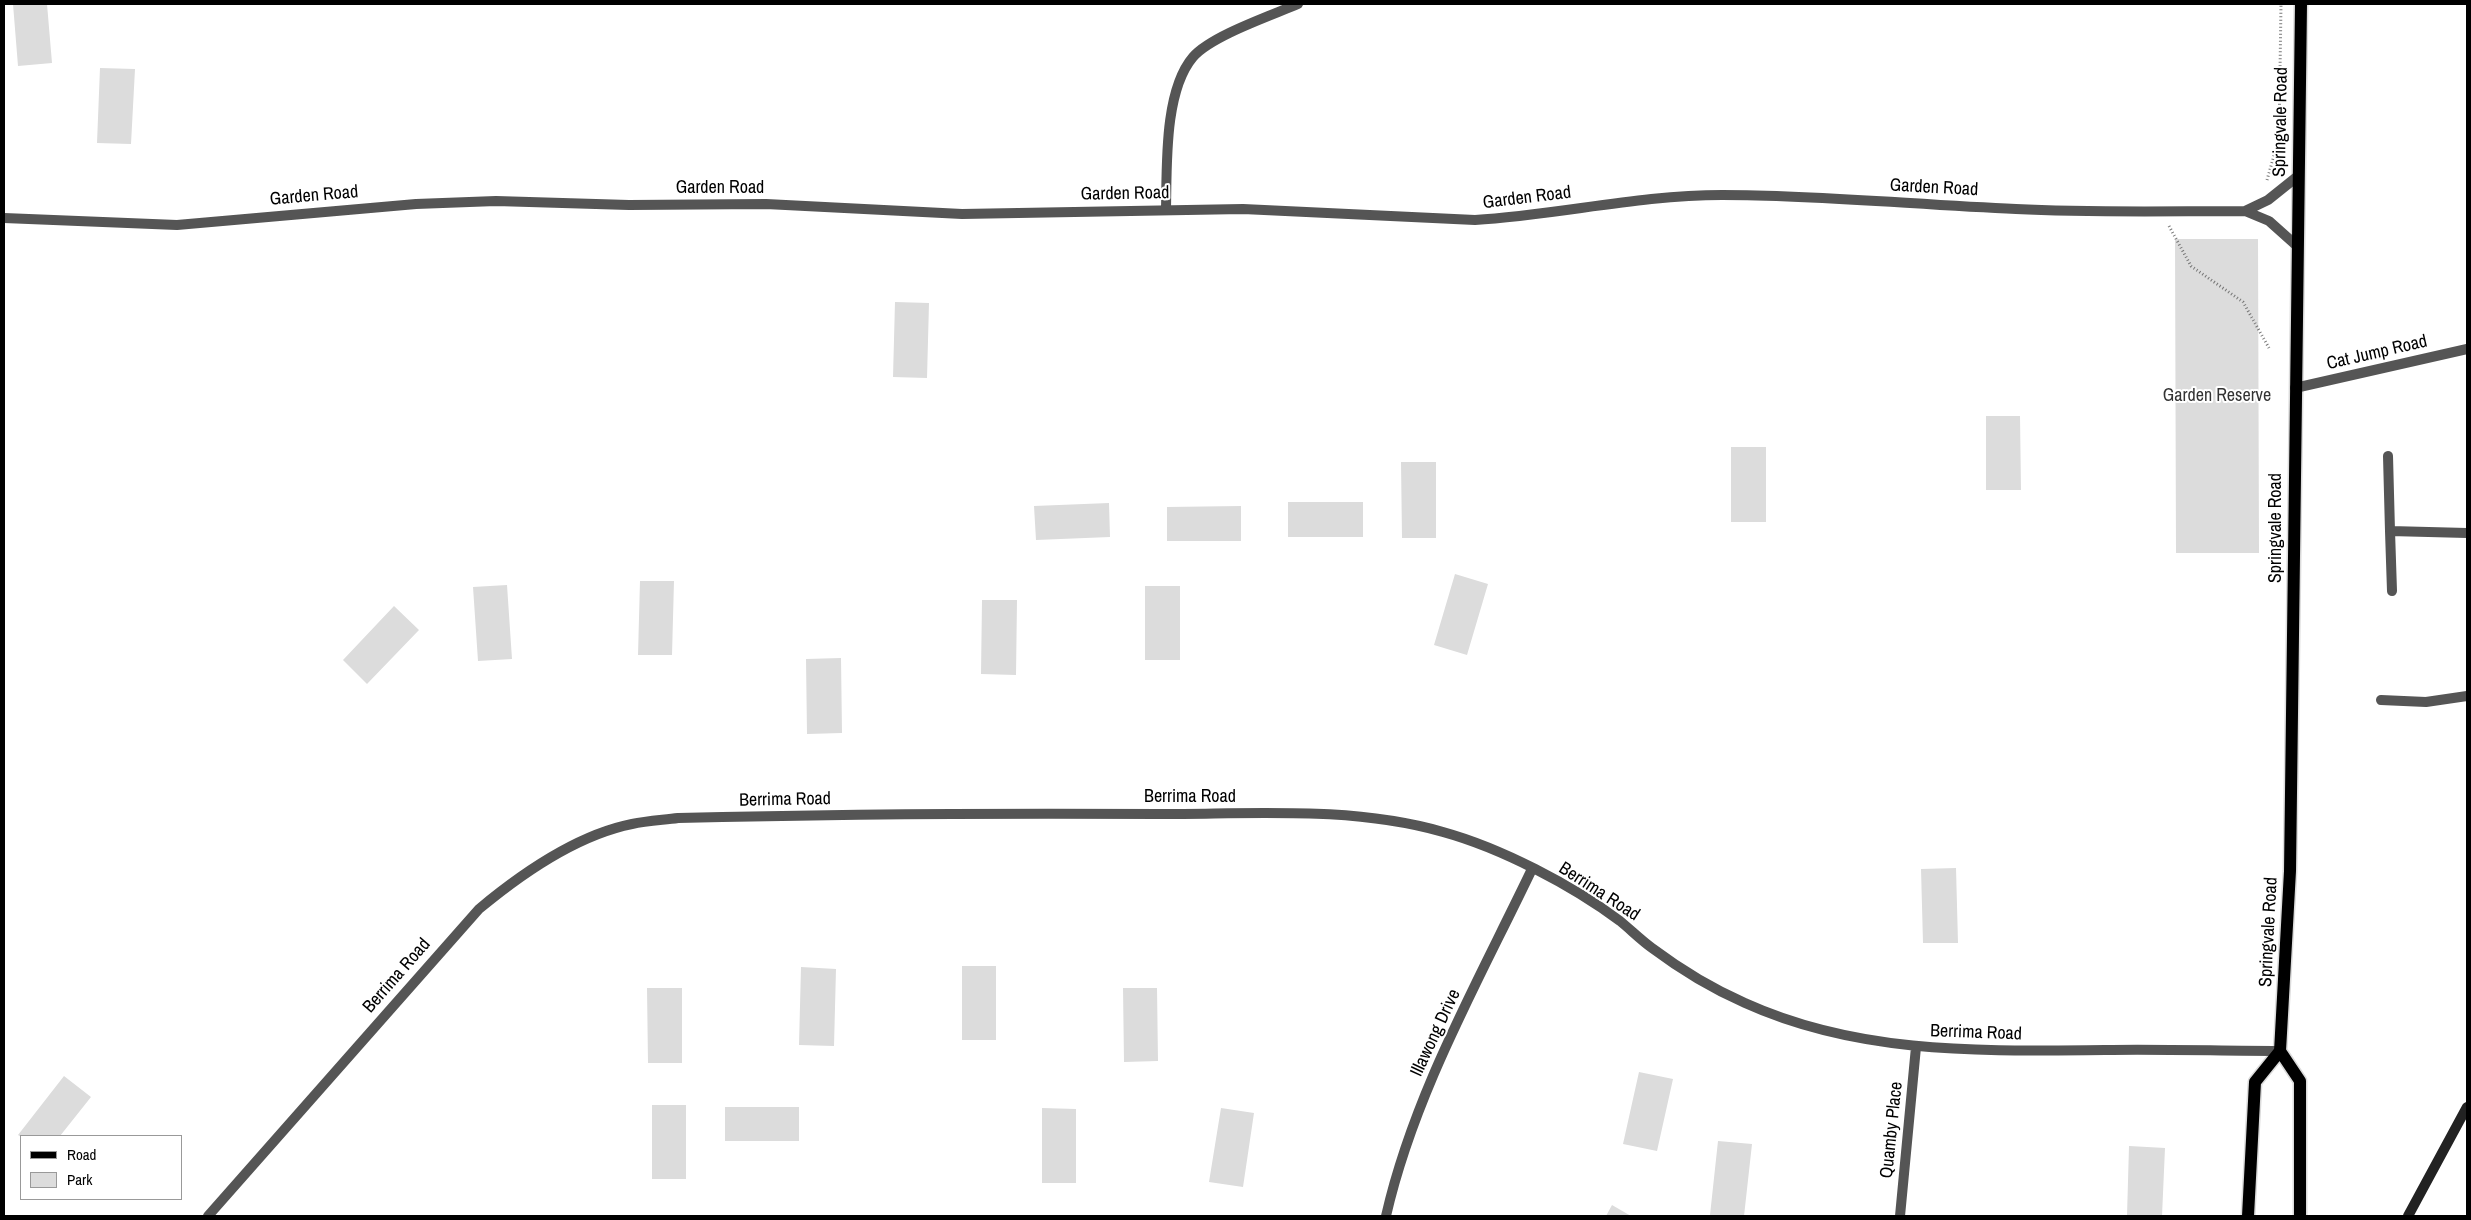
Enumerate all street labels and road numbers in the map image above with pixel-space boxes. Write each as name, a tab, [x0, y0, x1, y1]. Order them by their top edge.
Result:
street label: Springvale Road	[2269, 67, 2293, 177]
street label: Garden Road	[1889, 175, 1979, 201]
street label: Garden Road	[676, 177, 764, 199]
street label: Garden Road	[269, 181, 359, 211]
street label: Garden Road	[1081, 182, 1169, 206]
street label: Garden Road	[1482, 182, 1572, 214]
street label: Cat Jump Road	[2325, 331, 2429, 375]
street label: Springvale Road	[2265, 473, 2287, 583]
street label: Berrima Road	[1144, 786, 1236, 808]
street label: Berrima Road	[739, 788, 831, 812]
street label: Berrima Road	[1555, 858, 1643, 926]
street label: Springvale Road	[2255, 877, 2283, 987]
street label: Berrima Road	[359, 934, 435, 1018]
street label: Illawong Drive	[1406, 986, 1466, 1080]
street label: Berrima Road	[1930, 1021, 2022, 1045]
street label: Quamby Place	[1876, 1081, 1908, 1179]

